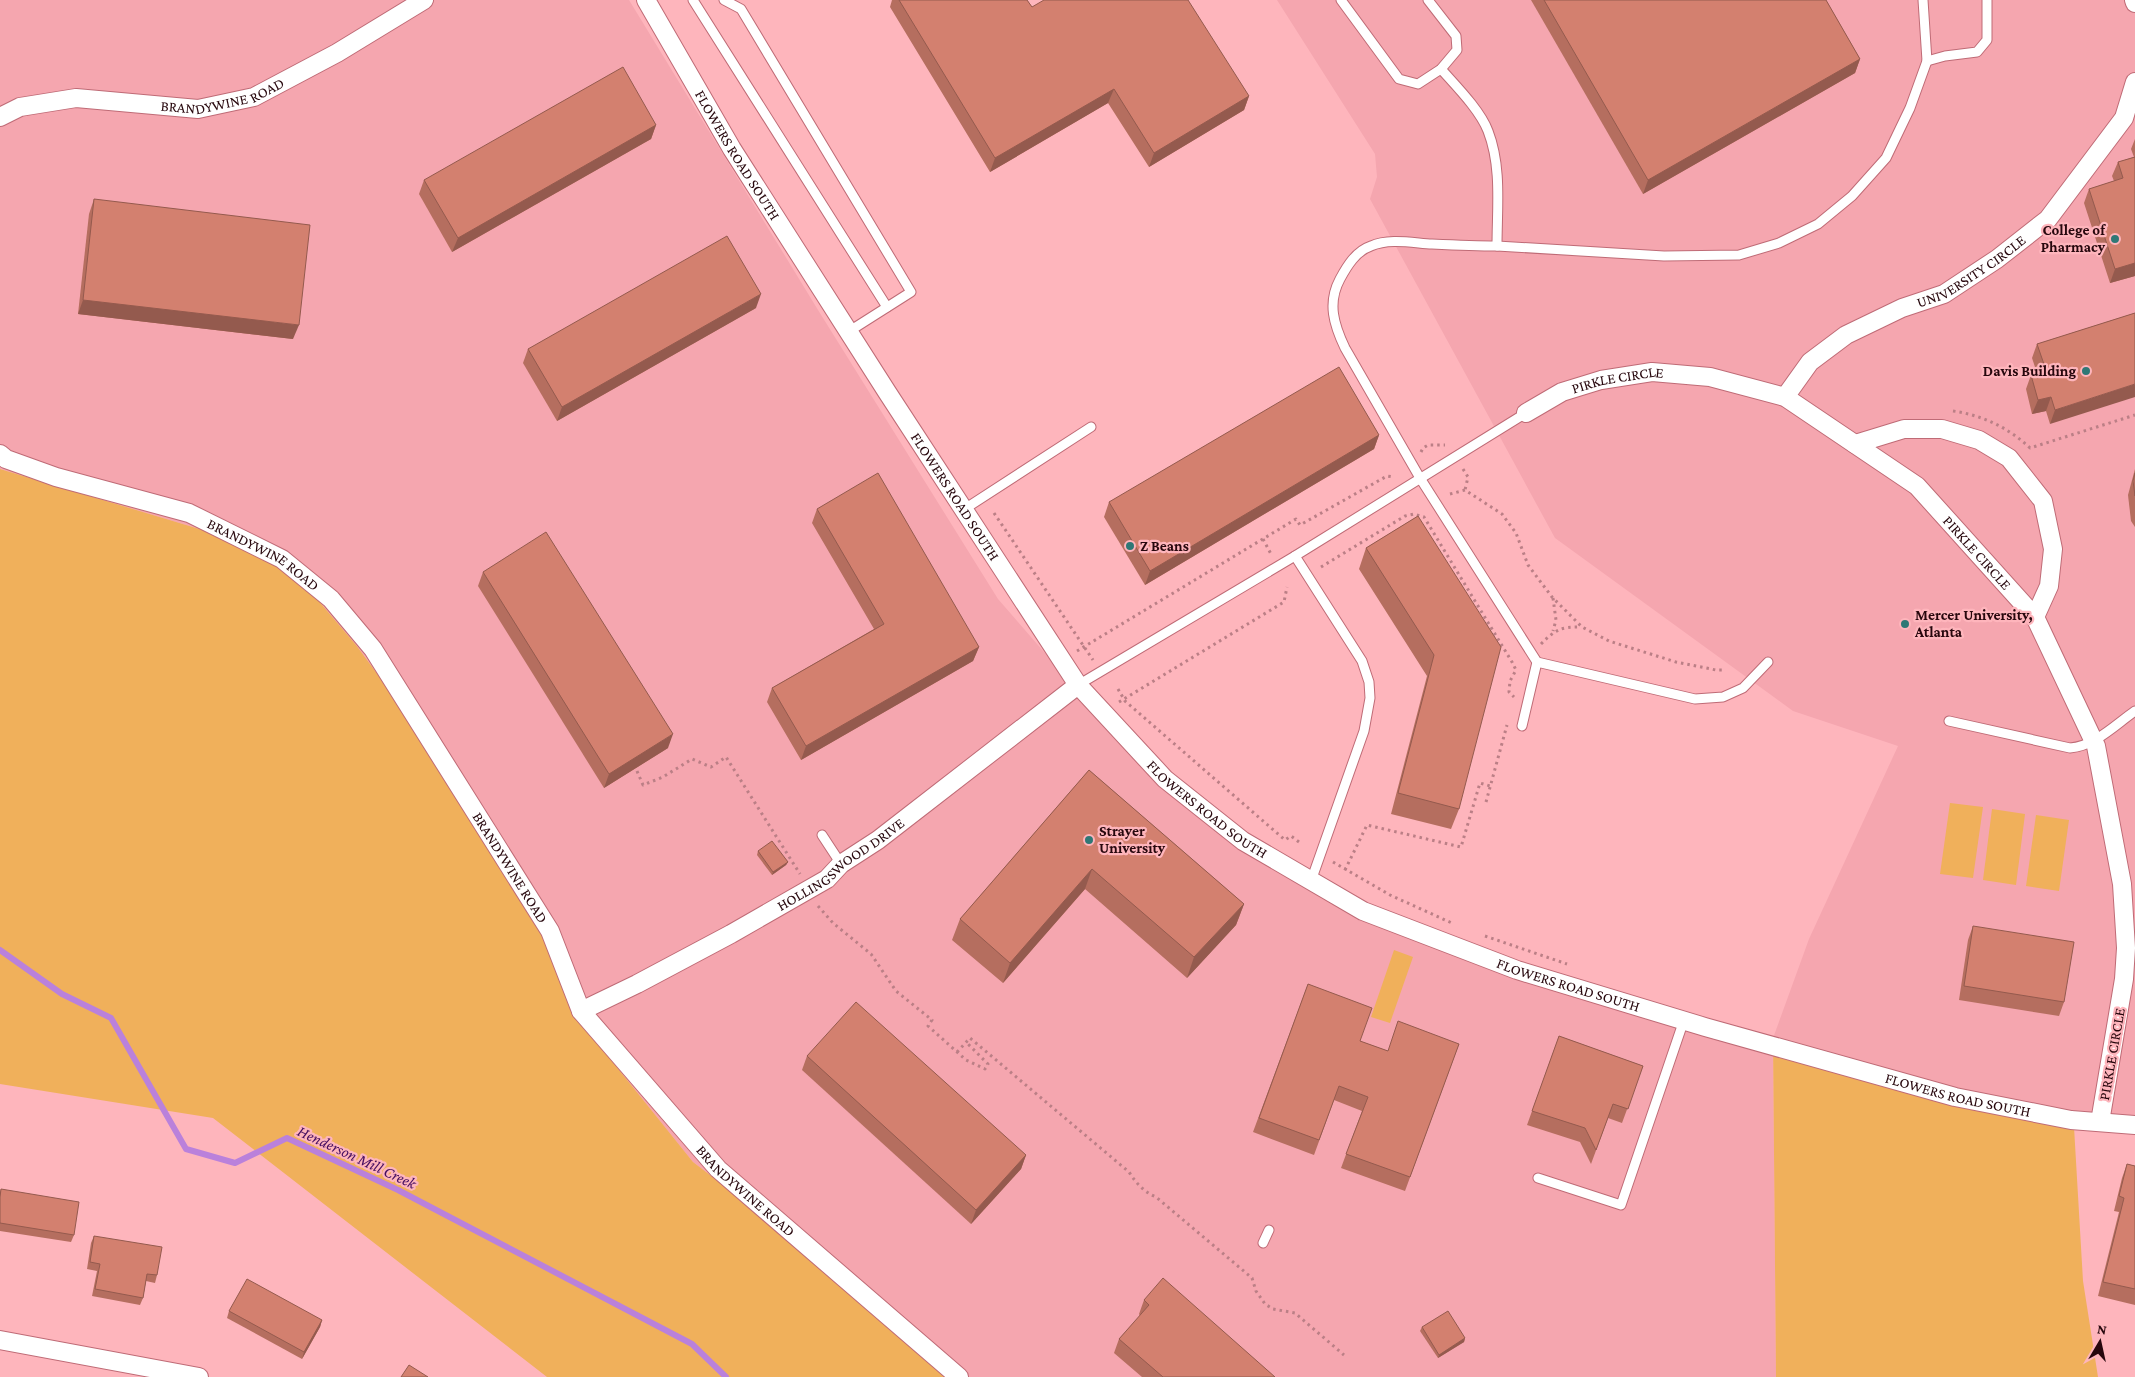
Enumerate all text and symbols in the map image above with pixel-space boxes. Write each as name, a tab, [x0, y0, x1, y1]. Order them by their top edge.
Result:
street label: BRANDYWINE ROAD	[160, 75, 287, 117]
street label: FLOWERS ROAD SOUTH	[692, 87, 783, 223]
place label: College of Pharmacy	[2041, 222, 2106, 255]
street label: UNIVERSITY CIRCLE	[1915, 232, 2029, 311]
marker: College of Pharmacy	[2109, 233, 2121, 245]
street label: PIRKLE CIRCLE	[1570, 363, 1664, 397]
place label: Davis Building	[1983, 363, 2076, 379]
marker: Davis Building	[2080, 365, 2092, 377]
street label: FLOWERS ROAD SOUTH	[908, 430, 1003, 563]
street label: PIRKLE CIRCLE	[1940, 513, 2014, 593]
street label: BRANDYWINE ROAD	[205, 515, 322, 594]
place label: Z Beans	[1140, 538, 1189, 554]
marker: Z Beans	[1124, 540, 1136, 552]
place label: Mercer University, Atlanta	[1914, 607, 2033, 640]
marker: Mercer University, Atlanta	[1899, 618, 1911, 630]
street label: FLOWERS ROAD SOUTH	[1144, 757, 1270, 861]
street label: BRANDYWINE ROAD	[469, 809, 551, 926]
street label: HOLLINGSWOOD DRIVE	[774, 815, 907, 914]
place label: Strayer University	[1099, 823, 1166, 856]
marker: Strayer University	[1083, 834, 1095, 846]
street label: FLOWERS ROAD SOUTH	[1494, 955, 1642, 1015]
street label: PIRKLE CIRCLE	[2096, 1007, 2128, 1101]
street label: FLOWERS ROAD SOUTH	[1883, 1070, 2032, 1120]
water label: Henderson Mill Creek	[295, 1122, 420, 1192]
street label: BRANDYWINE ROAD	[693, 1142, 798, 1240]
north arrow	[2075, 1317, 2125, 1367]
text: N	[2096, 1321, 2108, 1338]

